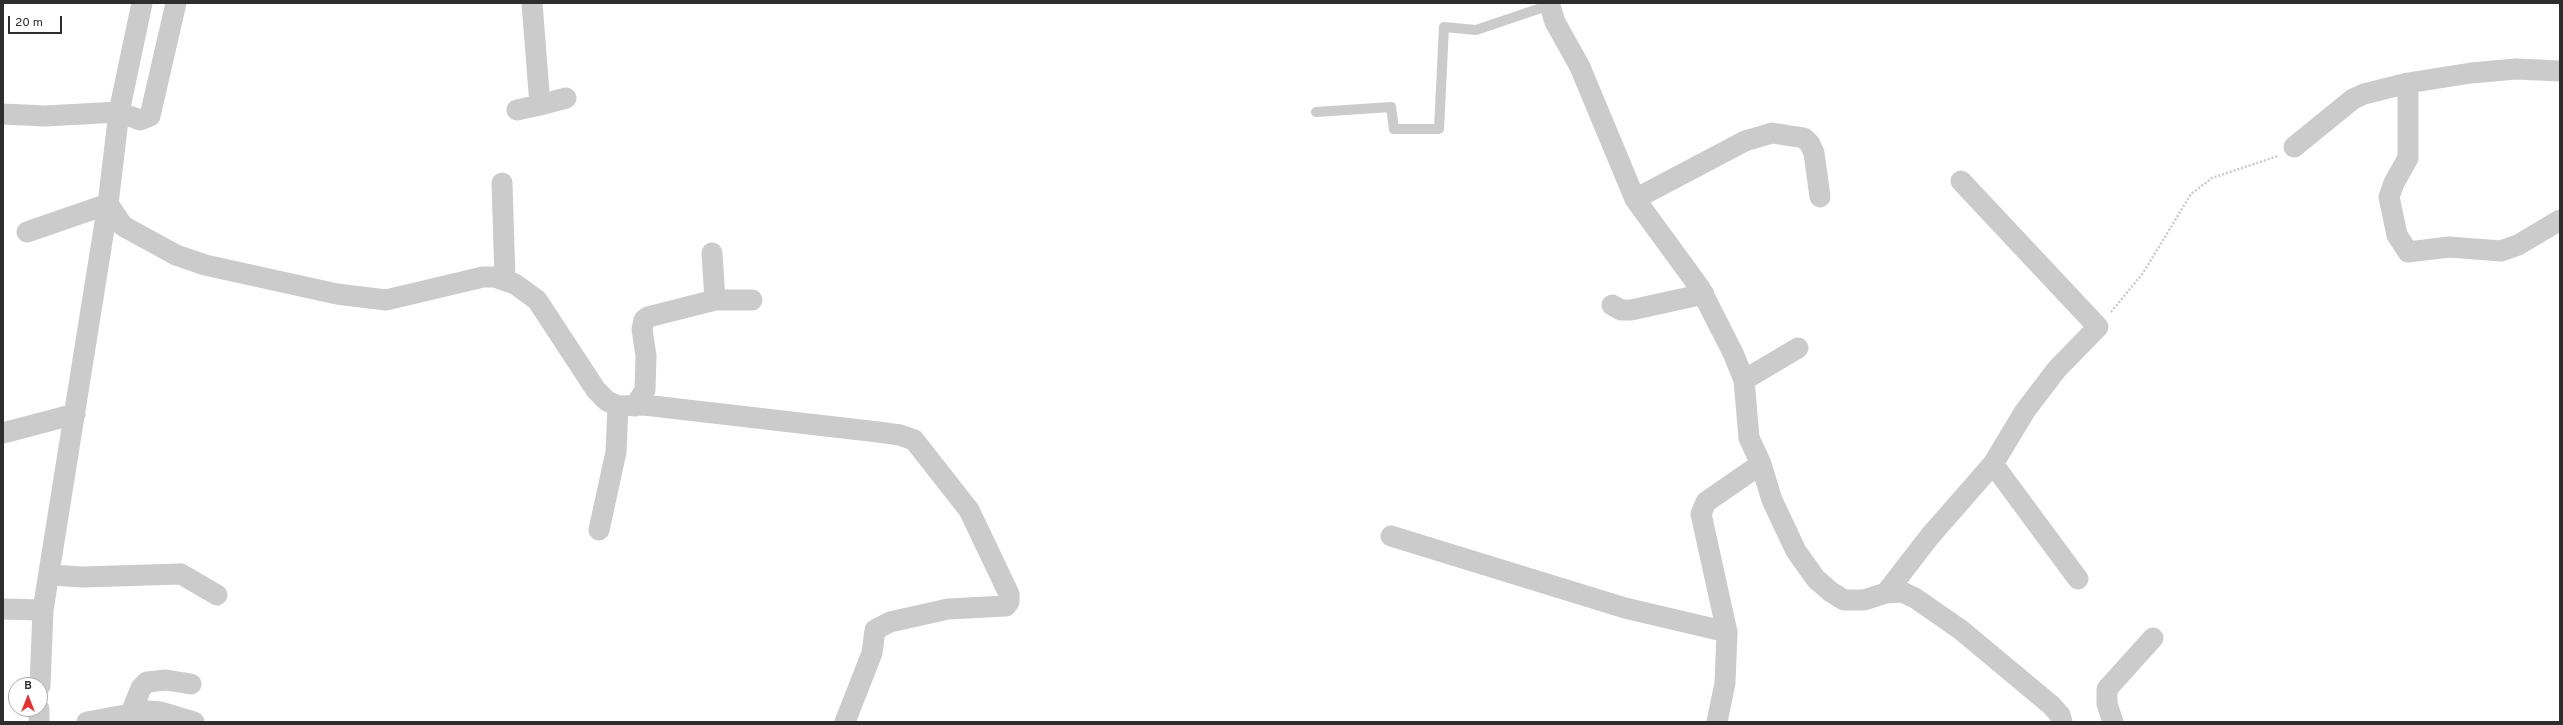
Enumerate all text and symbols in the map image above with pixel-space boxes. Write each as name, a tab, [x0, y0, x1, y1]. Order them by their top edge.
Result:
scale bar	[10, 8, 64, 34]
text: 20 m	[15, 15, 43, 31]
north arrow	[8, 677, 48, 717]
text: B	[24, 679, 32, 693]

